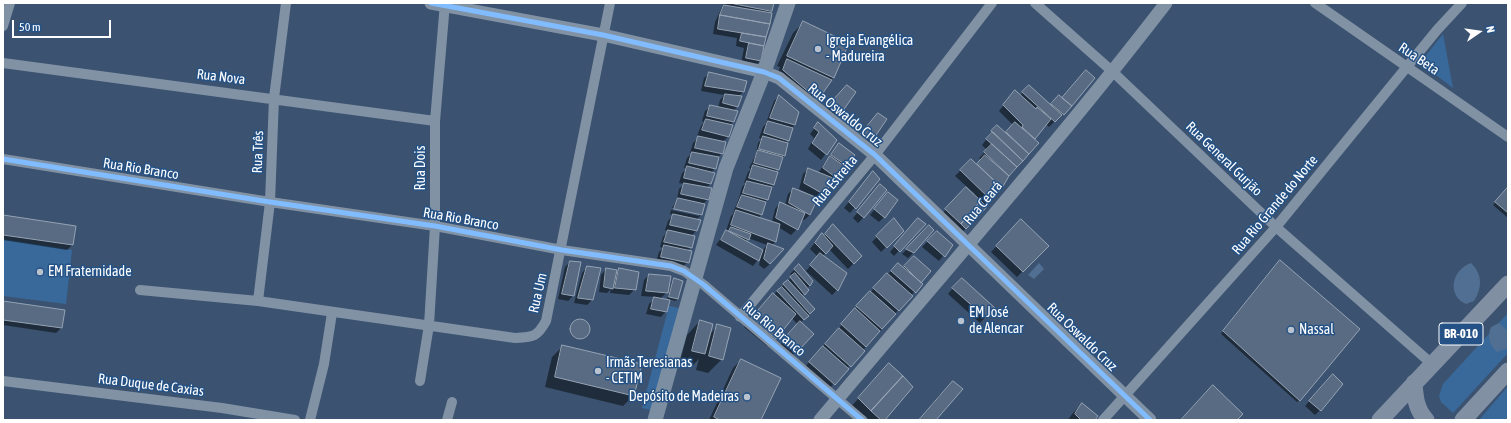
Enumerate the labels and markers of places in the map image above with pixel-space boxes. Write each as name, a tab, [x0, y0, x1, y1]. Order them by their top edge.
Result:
place label: Igreja Evangélica - Madureira	[826, 33, 913, 66]
marker: Igreja Evangélica - Madureira	[813, 44, 823, 54]
place label: EM Fraternidade	[48, 264, 132, 280]
marker: EM Fraternidade	[35, 267, 45, 277]
place label: EM José de Alencar	[969, 305, 1023, 338]
marker: EM José de Alencar	[956, 316, 966, 326]
place label: Nassal	[1299, 322, 1334, 338]
marker: Nassal	[1286, 325, 1296, 335]
place label: Irmãs Teresianas - CETIM	[606, 355, 692, 388]
marker: Irmãs Teresianas - CETIM	[593, 366, 603, 376]
place label: Depósito de Madeiras	[629, 389, 739, 405]
marker: Depósito de Madeiras	[742, 392, 752, 402]

